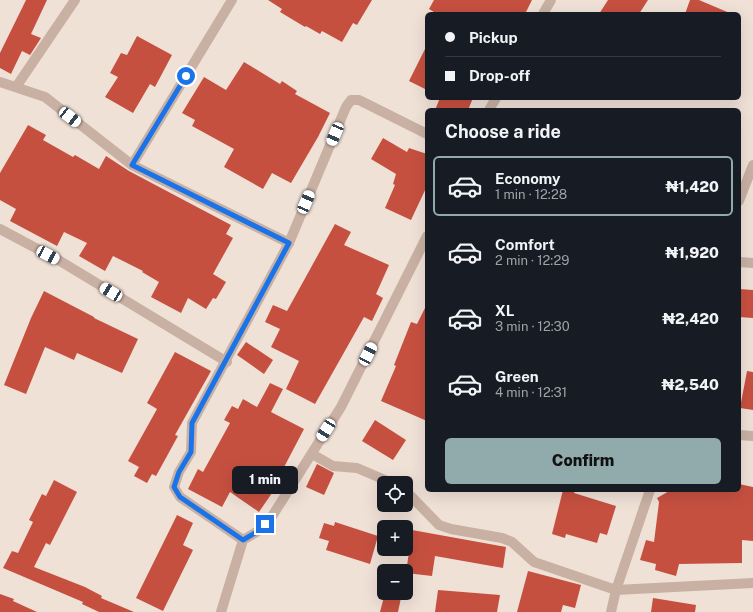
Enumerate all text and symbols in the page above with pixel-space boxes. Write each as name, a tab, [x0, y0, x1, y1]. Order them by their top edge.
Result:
text: Pickup	[469, 29, 518, 46]
route start	[177, 67, 195, 85]
text: Drop-off	[469, 67, 530, 84]
car	[57, 105, 83, 129]
car	[325, 121, 345, 147]
text: Choose a ride	[445, 121, 561, 142]
icon: car	[447, 168, 483, 204]
text: Economy	[495, 170, 560, 187]
text: ₦1,420	[665, 178, 719, 195]
text: 1 min · 12:28	[495, 187, 567, 202]
car	[296, 189, 316, 215]
icon: car	[447, 234, 483, 270]
text: Comfort	[495, 236, 555, 253]
car	[35, 244, 61, 266]
text: ₦1,920	[665, 244, 719, 261]
text: 2 min · 12:29	[495, 253, 569, 268]
car	[98, 281, 124, 303]
icon: car	[447, 300, 483, 336]
text: XL	[495, 302, 514, 319]
text: ₦2,420	[662, 310, 719, 327]
text: 3 min · 12:30	[495, 319, 570, 334]
car	[357, 341, 379, 367]
icon: car	[447, 366, 483, 402]
text: Green	[495, 368, 539, 385]
text: ₦2,540	[662, 376, 719, 393]
text: 4 min · 12:31	[495, 385, 567, 400]
car	[315, 417, 337, 443]
button: Confirm	[445, 438, 721, 484]
callout: 1 min	[232, 466, 298, 494]
text: 1 min	[249, 472, 281, 487]
map controls	[377, 476, 413, 600]
button: locate	[377, 476, 413, 512]
route end	[256, 515, 274, 533]
button: +	[377, 520, 413, 556]
button: −	[377, 564, 413, 600]

